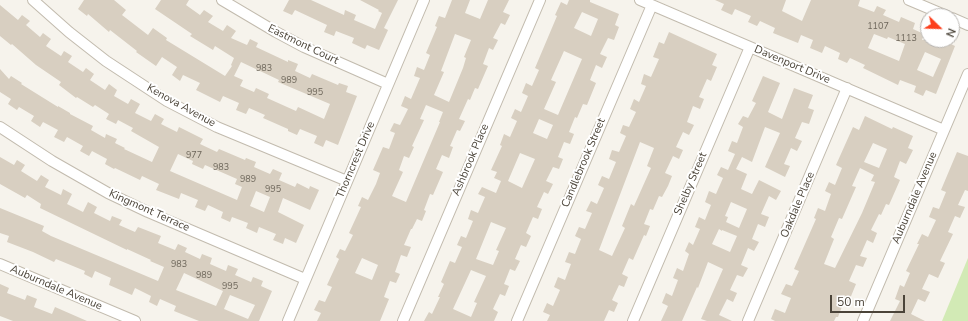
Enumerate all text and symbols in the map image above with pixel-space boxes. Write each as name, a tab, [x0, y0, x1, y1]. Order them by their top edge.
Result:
north arrow	[920, 8, 960, 48]
street label: Eastmont Court	[265, 22, 341, 68]
house number: 1107	[867, 22, 889, 32]
text: N	[942, 26, 959, 39]
house number: 1113	[895, 34, 917, 44]
street label: Davenport Drive	[752, 43, 832, 87]
house number: 983	[256, 64, 272, 74]
house number: 989	[281, 76, 297, 86]
street label: Kenova Avenue	[144, 82, 218, 130]
house number: 995	[307, 88, 323, 98]
street label: Candlebrook Street	[559, 116, 609, 210]
street label: Thorncrest Drive	[334, 120, 378, 200]
street label: Ashbrook Place	[450, 122, 492, 198]
street label: Auburndale Avenue	[890, 150, 940, 246]
house number: 977	[186, 151, 202, 161]
street label: Shelby Street	[672, 151, 710, 217]
house number: 983	[213, 163, 229, 173]
street label: Oakdale Place	[778, 170, 818, 240]
house number: 989	[240, 175, 256, 185]
house number: 995	[265, 185, 281, 195]
street label: Kingmont Terrace	[107, 187, 191, 235]
house number: 983	[171, 260, 187, 270]
street label: Auburndale Avenue	[8, 263, 104, 313]
house number: 989	[196, 271, 212, 281]
house number: 995	[222, 282, 238, 292]
scale bar	[832, 287, 907, 313]
text: 50 m	[837, 294, 865, 310]

